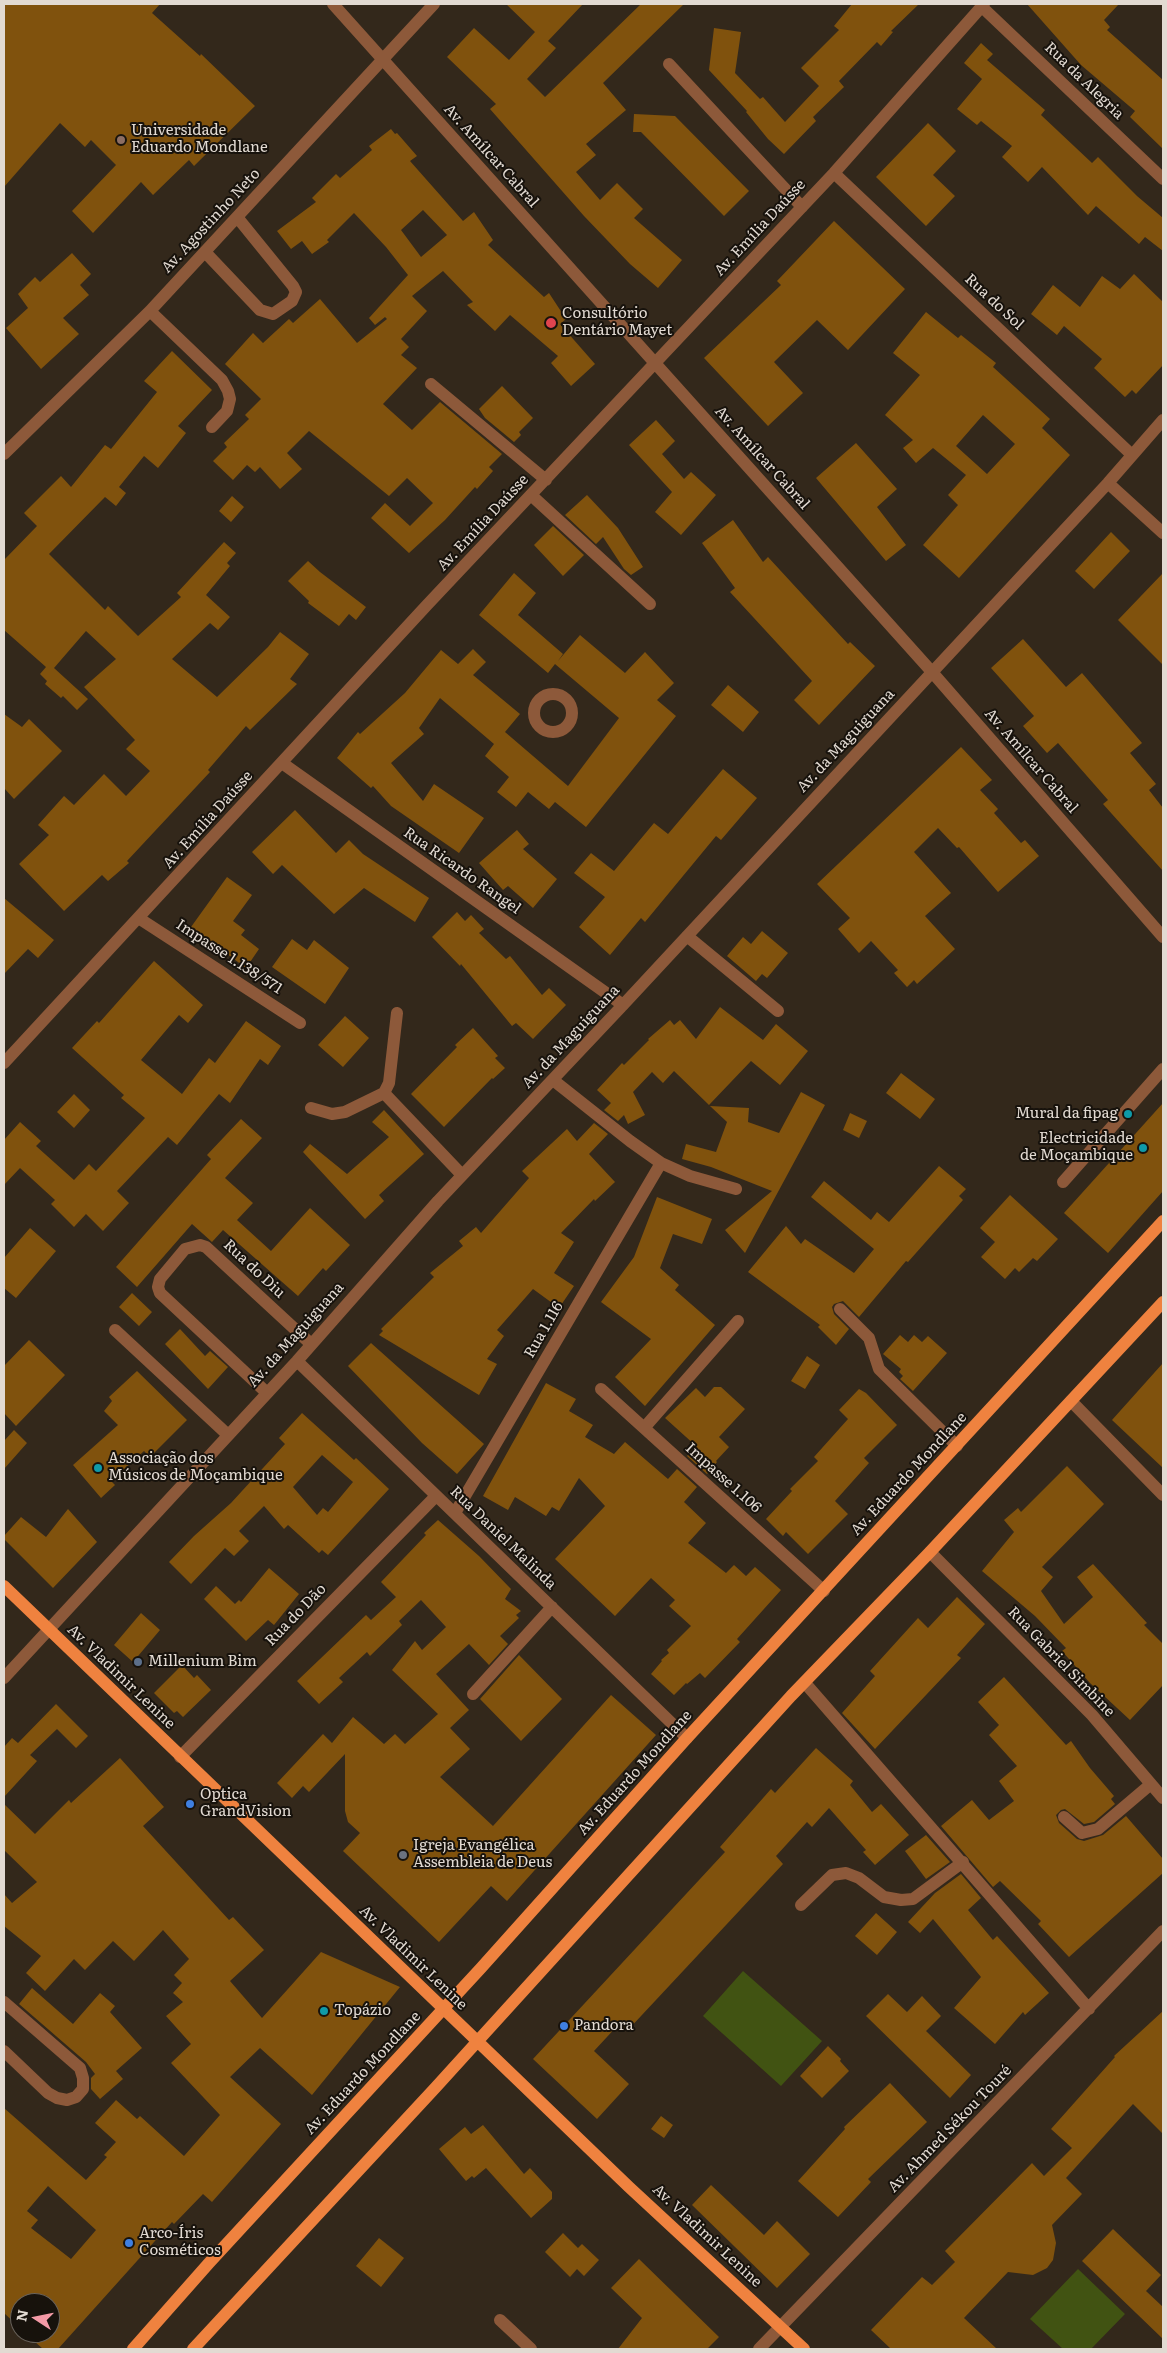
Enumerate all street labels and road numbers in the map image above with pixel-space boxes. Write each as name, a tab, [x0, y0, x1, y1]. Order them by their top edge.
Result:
street label: Rua da Alegria	[1041, 39, 1127, 123]
street label: Av. Amílcar Cabral	[440, 101, 542, 211]
street label: Av. Agostinho Neto	[158, 165, 264, 277]
street label: Av. Emília Daússe	[711, 176, 809, 280]
street label: Rua do Sol	[961, 270, 1027, 334]
street label: Av. Amílcar Cabral	[711, 403, 813, 513]
street label: Av. Emília Daússe	[434, 471, 532, 575]
street label: Av. da Maguiguana	[793, 685, 899, 797]
street label: Av. Amílcar Cabral	[981, 705, 1081, 817]
street label: Av. Emília Daússe	[159, 767, 257, 873]
street label: Rua Ricardo Rangel	[400, 824, 524, 918]
street label: Impasse 1.138/571	[172, 916, 286, 998]
street label: Av. da Maguiguana	[518, 981, 624, 1093]
street label: Rua do Diu	[219, 1236, 289, 1302]
street label: Av. da Maguiguana	[244, 1279, 348, 1391]
street label: Rua 1.116	[521, 1299, 567, 1361]
street label: Av. Eduardo Mondlane	[847, 1409, 971, 1539]
street label: Impasse 1.106	[681, 1439, 765, 1517]
street label: Rua Daniel Malinda	[446, 1483, 560, 1593]
street label: Rua do Dão	[262, 1580, 330, 1650]
street label: Rua Gabriel Simbine	[1004, 1603, 1118, 1721]
street label: Av. Vladimir Lenine	[63, 1621, 179, 1733]
street label: Av. Eduardo Mondlane	[574, 1707, 696, 1839]
street label: Av. Vladimir Lenine	[355, 1902, 471, 2014]
street label: Av. Eduardo Mondlane	[301, 2008, 425, 2138]
street label: Av. Ahmed Sékou Touré	[884, 2062, 1016, 2196]
street label: Av. Vladimir Lenine	[649, 2181, 765, 2291]

